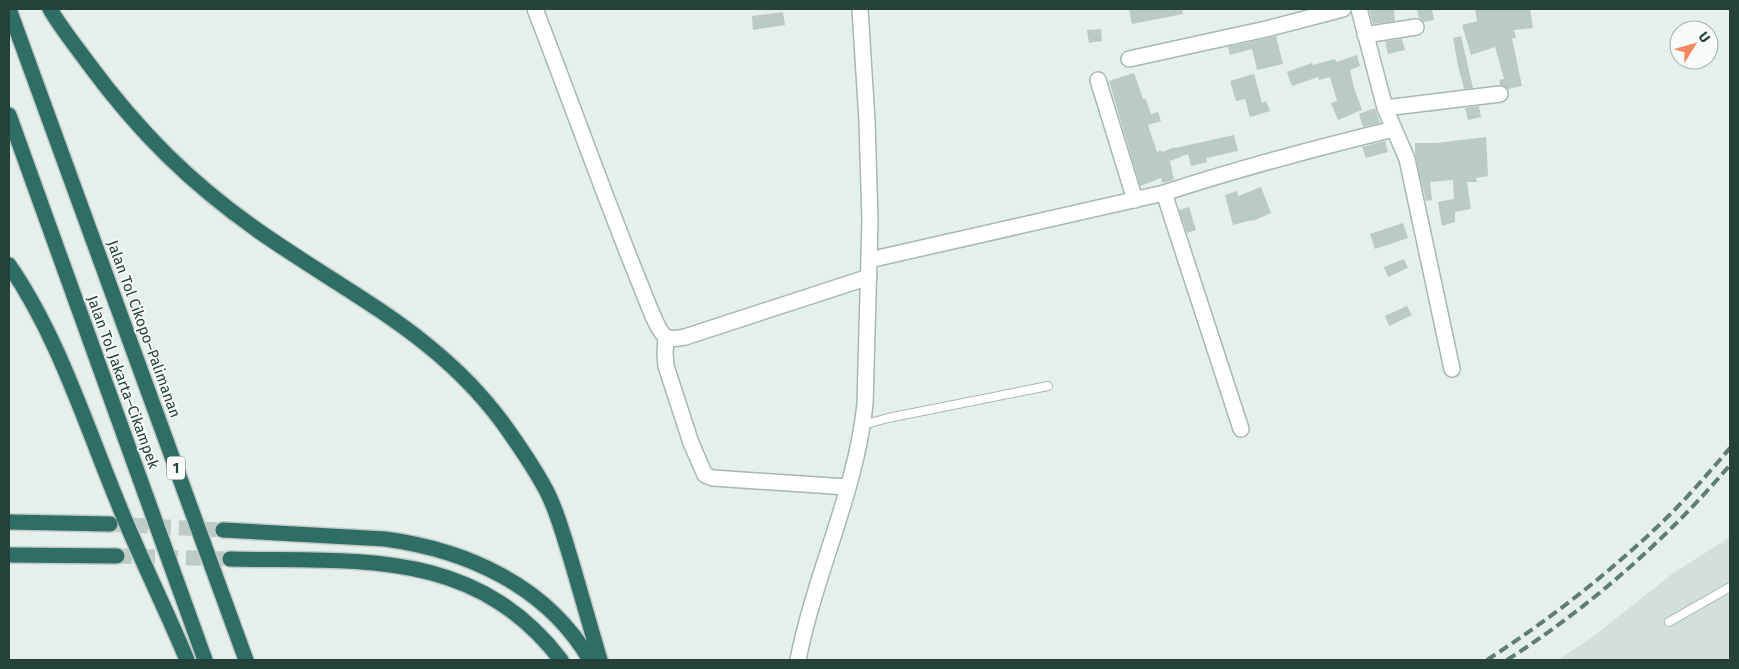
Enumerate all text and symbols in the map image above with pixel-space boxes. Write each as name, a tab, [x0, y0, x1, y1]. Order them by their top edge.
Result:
north arrow	[1669, 20, 1719, 70]
text: U	[1694, 29, 1714, 46]
street label: Jalan Tol Cikopo–Palimanan	[103, 238, 185, 420]
street label: Jalan Tol Jakarta–Cikampek	[83, 293, 163, 471]
road number: 1	[167, 456, 185, 479]

